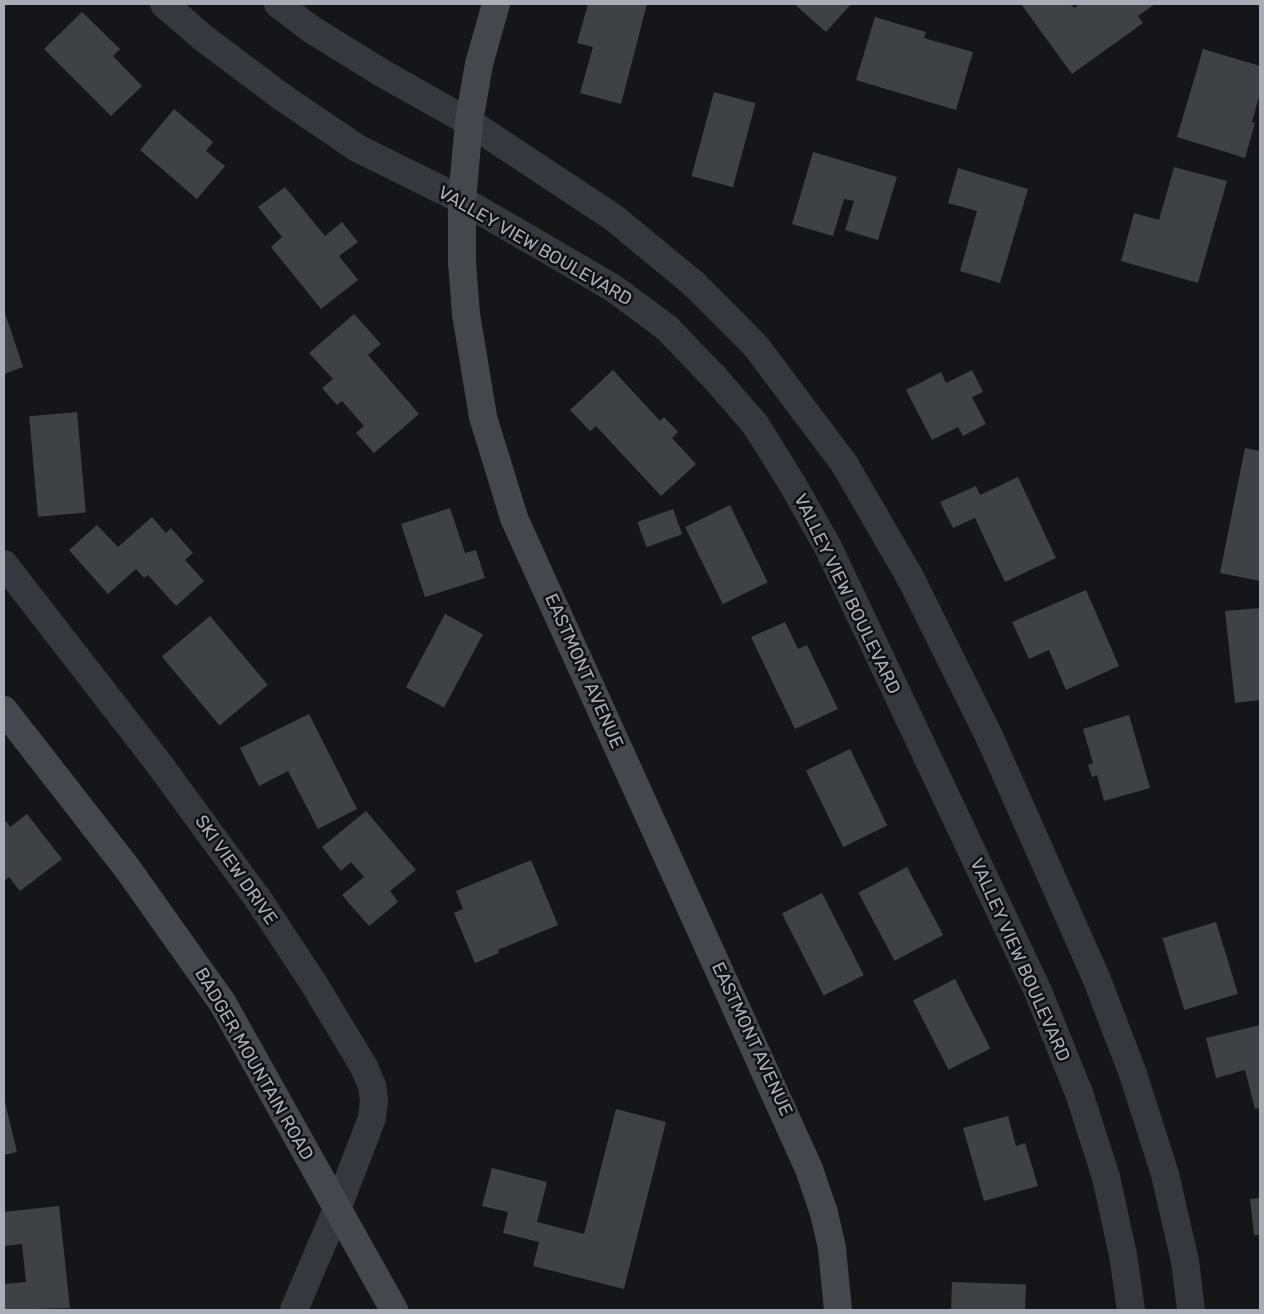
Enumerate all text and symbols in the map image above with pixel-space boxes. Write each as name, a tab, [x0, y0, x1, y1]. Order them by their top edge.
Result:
street label: VALLEY VIEW BOULEVARD	[434, 181, 636, 311]
street label: VALLEY VIEW BOULEVARD	[789, 490, 905, 698]
street label: EASTMONT AVENUE	[540, 590, 628, 752]
street label: SKI VIEW DRIVE	[190, 811, 282, 929]
street label: VALLEY VIEW BOULEVARD	[965, 854, 1075, 1066]
street label: EASTMONT AVENUE	[707, 958, 797, 1120]
street label: BADGER MOUNTAIN ROAD	[190, 964, 318, 1164]

